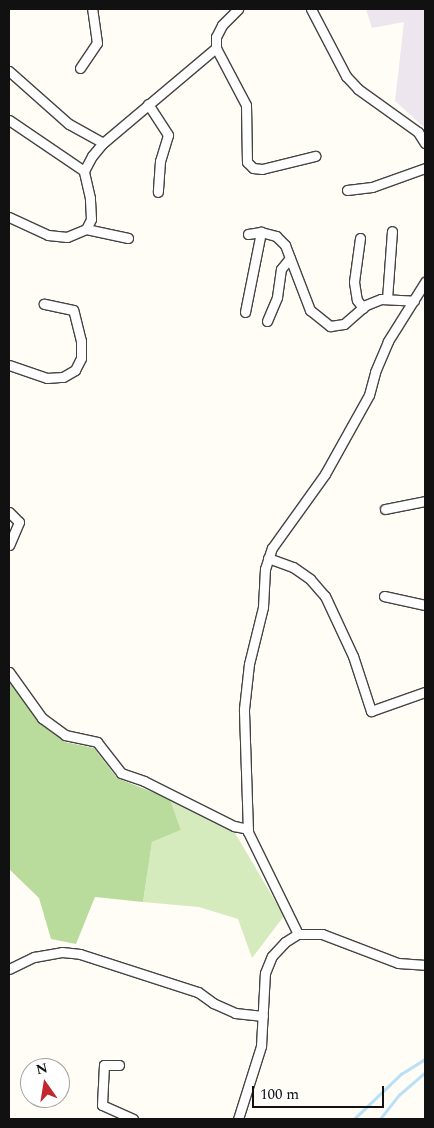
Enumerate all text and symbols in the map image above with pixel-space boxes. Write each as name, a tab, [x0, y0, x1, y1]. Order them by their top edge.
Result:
text: N	[34, 1057, 50, 1080]
north arrow	[20, 1058, 70, 1108]
scale bar	[254, 1076, 386, 1108]
text: 100 m	[260, 1083, 299, 1106]

